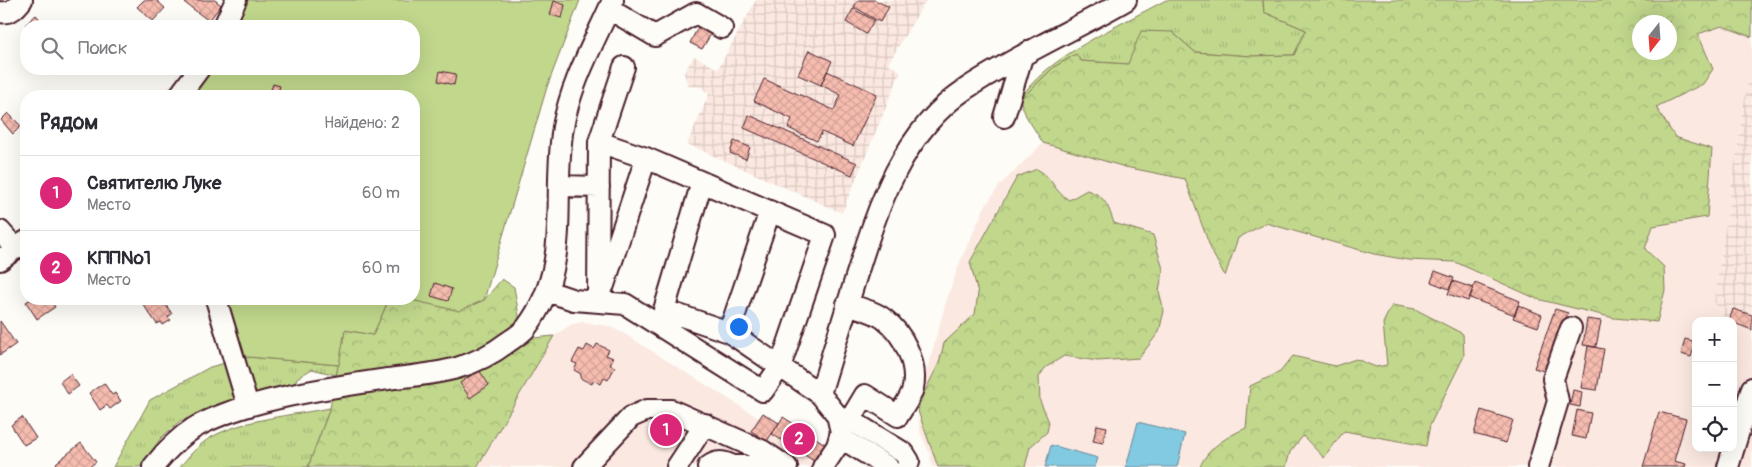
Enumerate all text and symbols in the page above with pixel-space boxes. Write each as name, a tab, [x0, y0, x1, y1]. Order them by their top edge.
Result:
north arrow	[1632, 15, 1677, 60]
search box	[20, 20, 420, 75]
icon: search	[38, 34, 66, 62]
text: Поиск	[78, 36, 128, 60]
text: Рядом	[40, 109, 98, 136]
text: Найдено: 2	[324, 113, 400, 133]
text: Святителю Луке	[87, 171, 221, 195]
text: 1	[53, 183, 59, 203]
text: 60 m	[362, 183, 400, 203]
text: Место	[87, 195, 131, 215]
text: КПП№1	[87, 246, 151, 270]
text: 2	[52, 258, 60, 278]
text: 60 m	[362, 258, 400, 278]
text: Место	[87, 270, 131, 290]
your location	[726, 314, 752, 340]
map controls	[1692, 317, 1737, 452]
button: +	[1692, 317, 1737, 362]
button: −	[1692, 362, 1737, 407]
button: locate	[1692, 407, 1737, 452]
pin: 1	[650, 411, 682, 449]
pin: 2	[783, 420, 815, 458]

